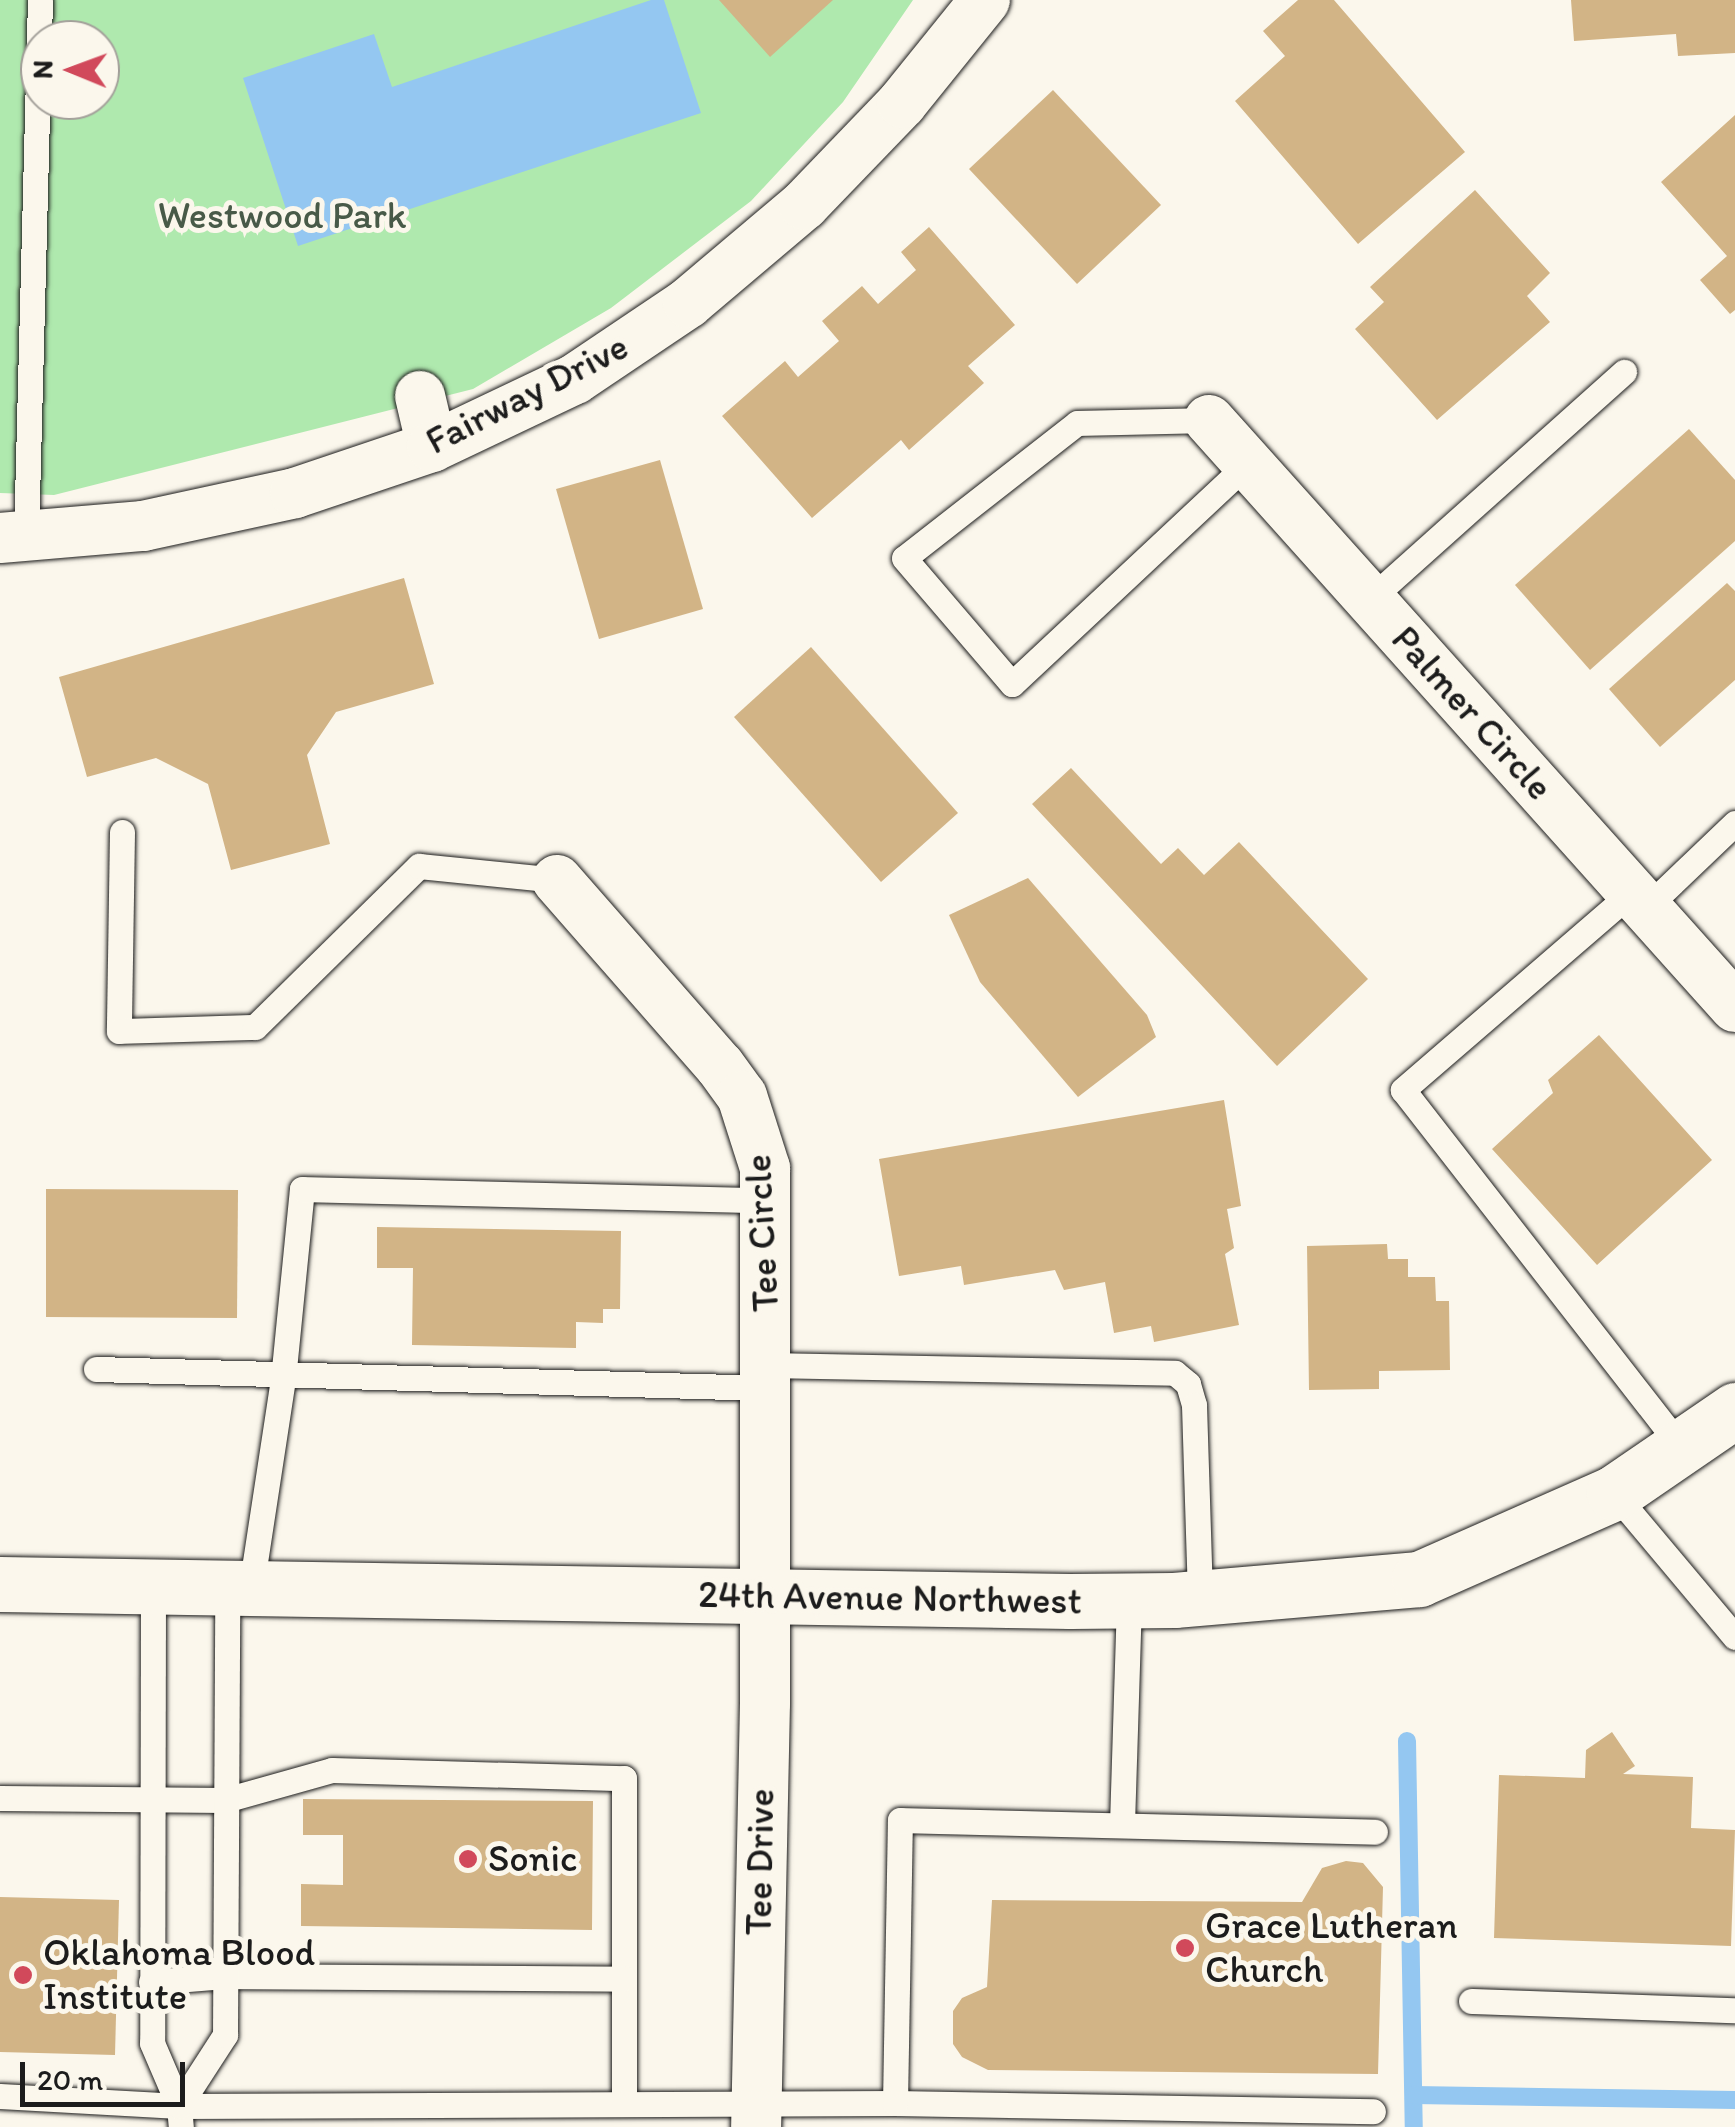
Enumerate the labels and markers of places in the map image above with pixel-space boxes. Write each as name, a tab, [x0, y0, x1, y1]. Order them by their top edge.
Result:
place label: Sonic	[488, 1836, 577, 1882]
marker: Sonic	[457, 1848, 479, 1870]
place label: Grace Lutheran Church	[1205, 1903, 1458, 1992]
place label: Oklahoma Blood Institute	[43, 1930, 315, 2020]
marker: Grace Lutheran Church	[1174, 1937, 1196, 1959]
marker: Oklahoma Blood Institute	[12, 1964, 34, 1986]

